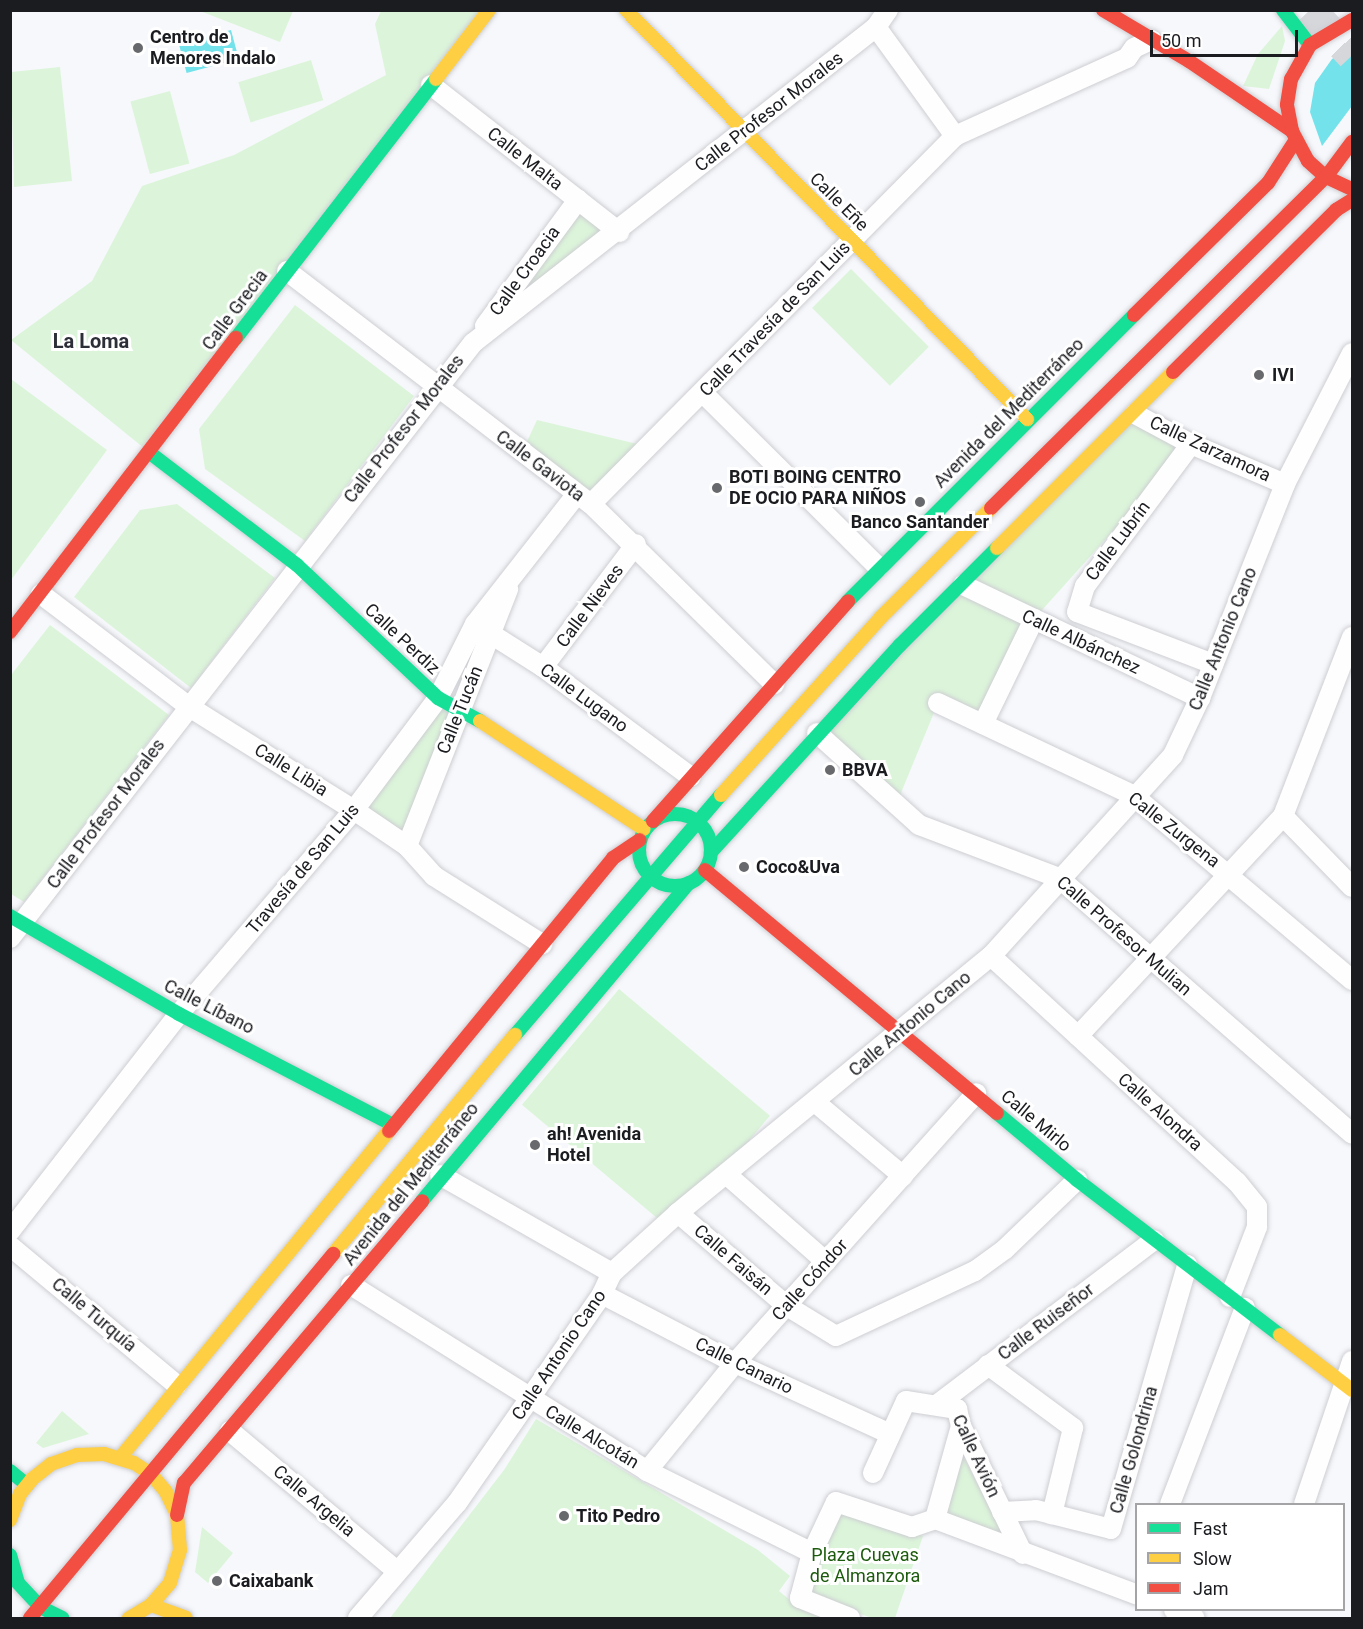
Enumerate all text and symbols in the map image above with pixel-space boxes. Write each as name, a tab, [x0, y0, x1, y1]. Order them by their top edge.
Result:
scale bar	[1153, 18, 1302, 56]
place label: Centro de Menores Indalo	[150, 27, 276, 70]
text: 50 m	[1161, 30, 1201, 51]
marker: Centro de Menores Indalo	[131, 41, 145, 55]
street label: Calle Profesor Morales	[691, 47, 847, 177]
street label: Calle Malta	[483, 123, 567, 195]
street label: Calle Eñe	[805, 168, 873, 236]
street label: Calle Croacia	[485, 222, 565, 320]
street label: Calle Travesía de San Luis	[695, 237, 855, 401]
street label: Calle Grecia	[198, 265, 272, 355]
district label: La Loma	[53, 329, 129, 353]
street label: Avenida del Mediterráneo	[929, 333, 1089, 493]
street label: Calle Profesor Morales	[339, 351, 469, 507]
place label: IVI	[1272, 364, 1294, 386]
marker: IVI	[1250, 366, 1268, 384]
street label: Calle Zarzamora	[1146, 411, 1274, 487]
street label: Calle Gaviota	[491, 426, 589, 506]
place label: BOTI BOING CENTRO DE OCIO PARA NIÑOS	[729, 467, 906, 510]
marker: BOTI BOING CENTRO DE OCIO PARA NIÑOS	[710, 481, 724, 495]
marker: Banco Santander	[913, 495, 927, 509]
street label: Calle Lubrín	[1081, 497, 1155, 585]
place label: Banco Santander	[851, 511, 989, 533]
street label: Calle Nieves	[552, 560, 628, 652]
street label: Calle Antonio Cano	[1184, 564, 1262, 714]
street label: Calle Perdiz	[360, 599, 444, 679]
street label: Calle Albánchez	[1018, 605, 1144, 679]
street label: Calle Lugano	[536, 659, 632, 737]
street label: Calle Tucán	[433, 663, 487, 757]
street label: Calle Profesor Morales	[43, 735, 169, 893]
street label: Calle Libia	[250, 739, 332, 801]
place label: BBVA	[842, 759, 888, 781]
marker: BBVA	[823, 763, 837, 777]
street label: Calle Zurgena	[1124, 788, 1224, 872]
street label: Travesía de San Luis	[242, 799, 364, 939]
place label: Coco&Uva	[756, 856, 840, 878]
marker: Coco&Uva	[737, 860, 751, 874]
street label: Calle Profesor Mulian	[1052, 872, 1196, 1000]
street label: Calle Antonio Cano	[845, 967, 975, 1081]
street label: Calle Líbano	[160, 975, 258, 1039]
street label: Calle Alondra	[1113, 1068, 1207, 1156]
street label: Calle Mirlo	[996, 1085, 1076, 1157]
street label: Avenida del Mediterráneo	[339, 1098, 483, 1270]
place label: ah! Avenida Hotel	[547, 1124, 641, 1166]
marker: ah! Avenida Hotel	[528, 1138, 542, 1152]
street label: Calle Faisán	[689, 1220, 777, 1300]
street label: Calle Cóndor	[768, 1235, 852, 1325]
street label: Calle Turquía	[47, 1273, 141, 1357]
street label: Calle Ruiseñor	[994, 1279, 1098, 1365]
street label: Calle Antonio Cano	[507, 1286, 611, 1424]
street label: Calle Canario	[692, 1333, 796, 1399]
street label: Calle Golondrina	[1105, 1384, 1163, 1516]
street label: Calle Alcotán	[541, 1401, 643, 1473]
street label: Calle Avión	[947, 1411, 1005, 1501]
street label: Calle Argelia	[269, 1461, 359, 1541]
legend	[1135, 1503, 1345, 1611]
place label: Tito Pedro	[576, 1505, 660, 1527]
marker: Tito Pedro	[557, 1509, 571, 1523]
text: Fast	[1193, 1518, 1228, 1539]
park label: Plaza Cuevas de Almanzora	[810, 1545, 920, 1588]
text: Slow	[1193, 1548, 1232, 1569]
place label: Caixabank	[229, 1570, 313, 1592]
marker: Caixabank	[210, 1574, 224, 1588]
text: Jam	[1193, 1578, 1229, 1599]

